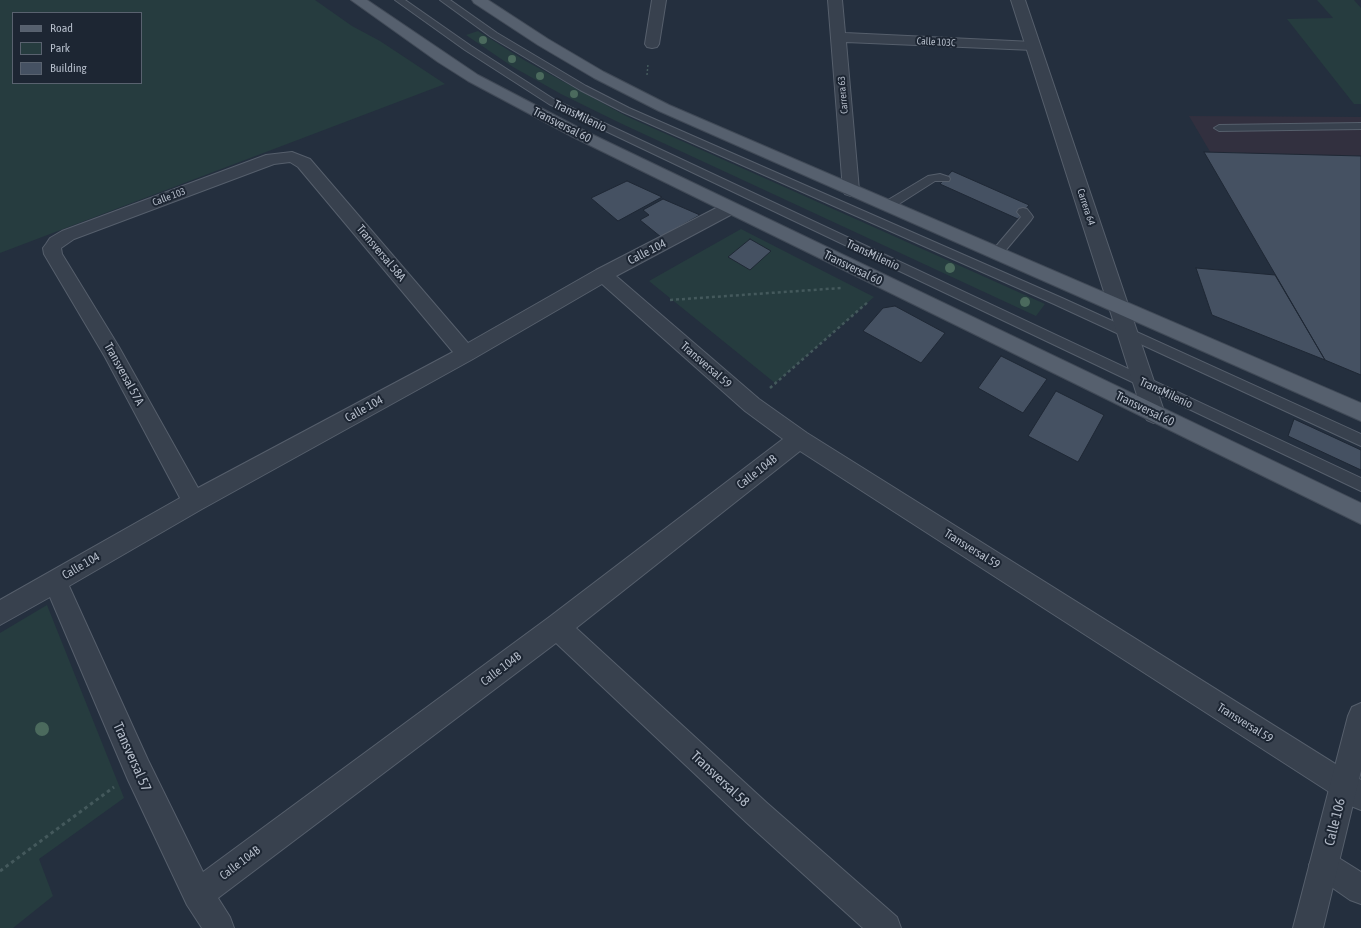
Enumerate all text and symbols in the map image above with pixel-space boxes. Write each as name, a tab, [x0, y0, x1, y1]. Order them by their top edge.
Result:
legend	[12, 12, 142, 84]
text: Road	[50, 21, 73, 35]
street label: Calle 103C	[916, 35, 956, 49]
text: Park	[50, 41, 70, 55]
text: Building	[50, 61, 87, 75]
street label: Carrera 63	[835, 76, 851, 114]
street label: TransMilenio	[551, 97, 609, 135]
street label: Transversal 60	[531, 104, 593, 146]
street label: Calle 103	[151, 185, 187, 209]
street label: Carrera 64	[1074, 187, 1098, 227]
street label: Transversal 58A	[353, 222, 409, 284]
street label: Calle 104	[625, 236, 669, 268]
street label: TransMilenio	[844, 236, 902, 274]
street label: Transversal 60	[821, 248, 885, 288]
street label: Transversal 59	[677, 339, 735, 391]
street label: Transversal 57A	[101, 340, 147, 408]
street label: TransMilenio	[1137, 374, 1195, 412]
street label: Transversal 60	[1113, 389, 1177, 429]
street label: Calle 104	[342, 393, 386, 425]
street label: Calle 104B	[734, 452, 780, 492]
street label: Transversal 59	[941, 526, 1003, 572]
street label: Calle 104	[60, 549, 102, 583]
street label: Calle 104B	[478, 649, 524, 689]
street label: Transversal 59	[1214, 700, 1276, 746]
street label: Transversal 57	[109, 720, 155, 794]
street label: Transversal 58	[687, 748, 753, 810]
street label: Calle 106	[1321, 797, 1349, 847]
street label: Calle 104B	[217, 843, 263, 883]

